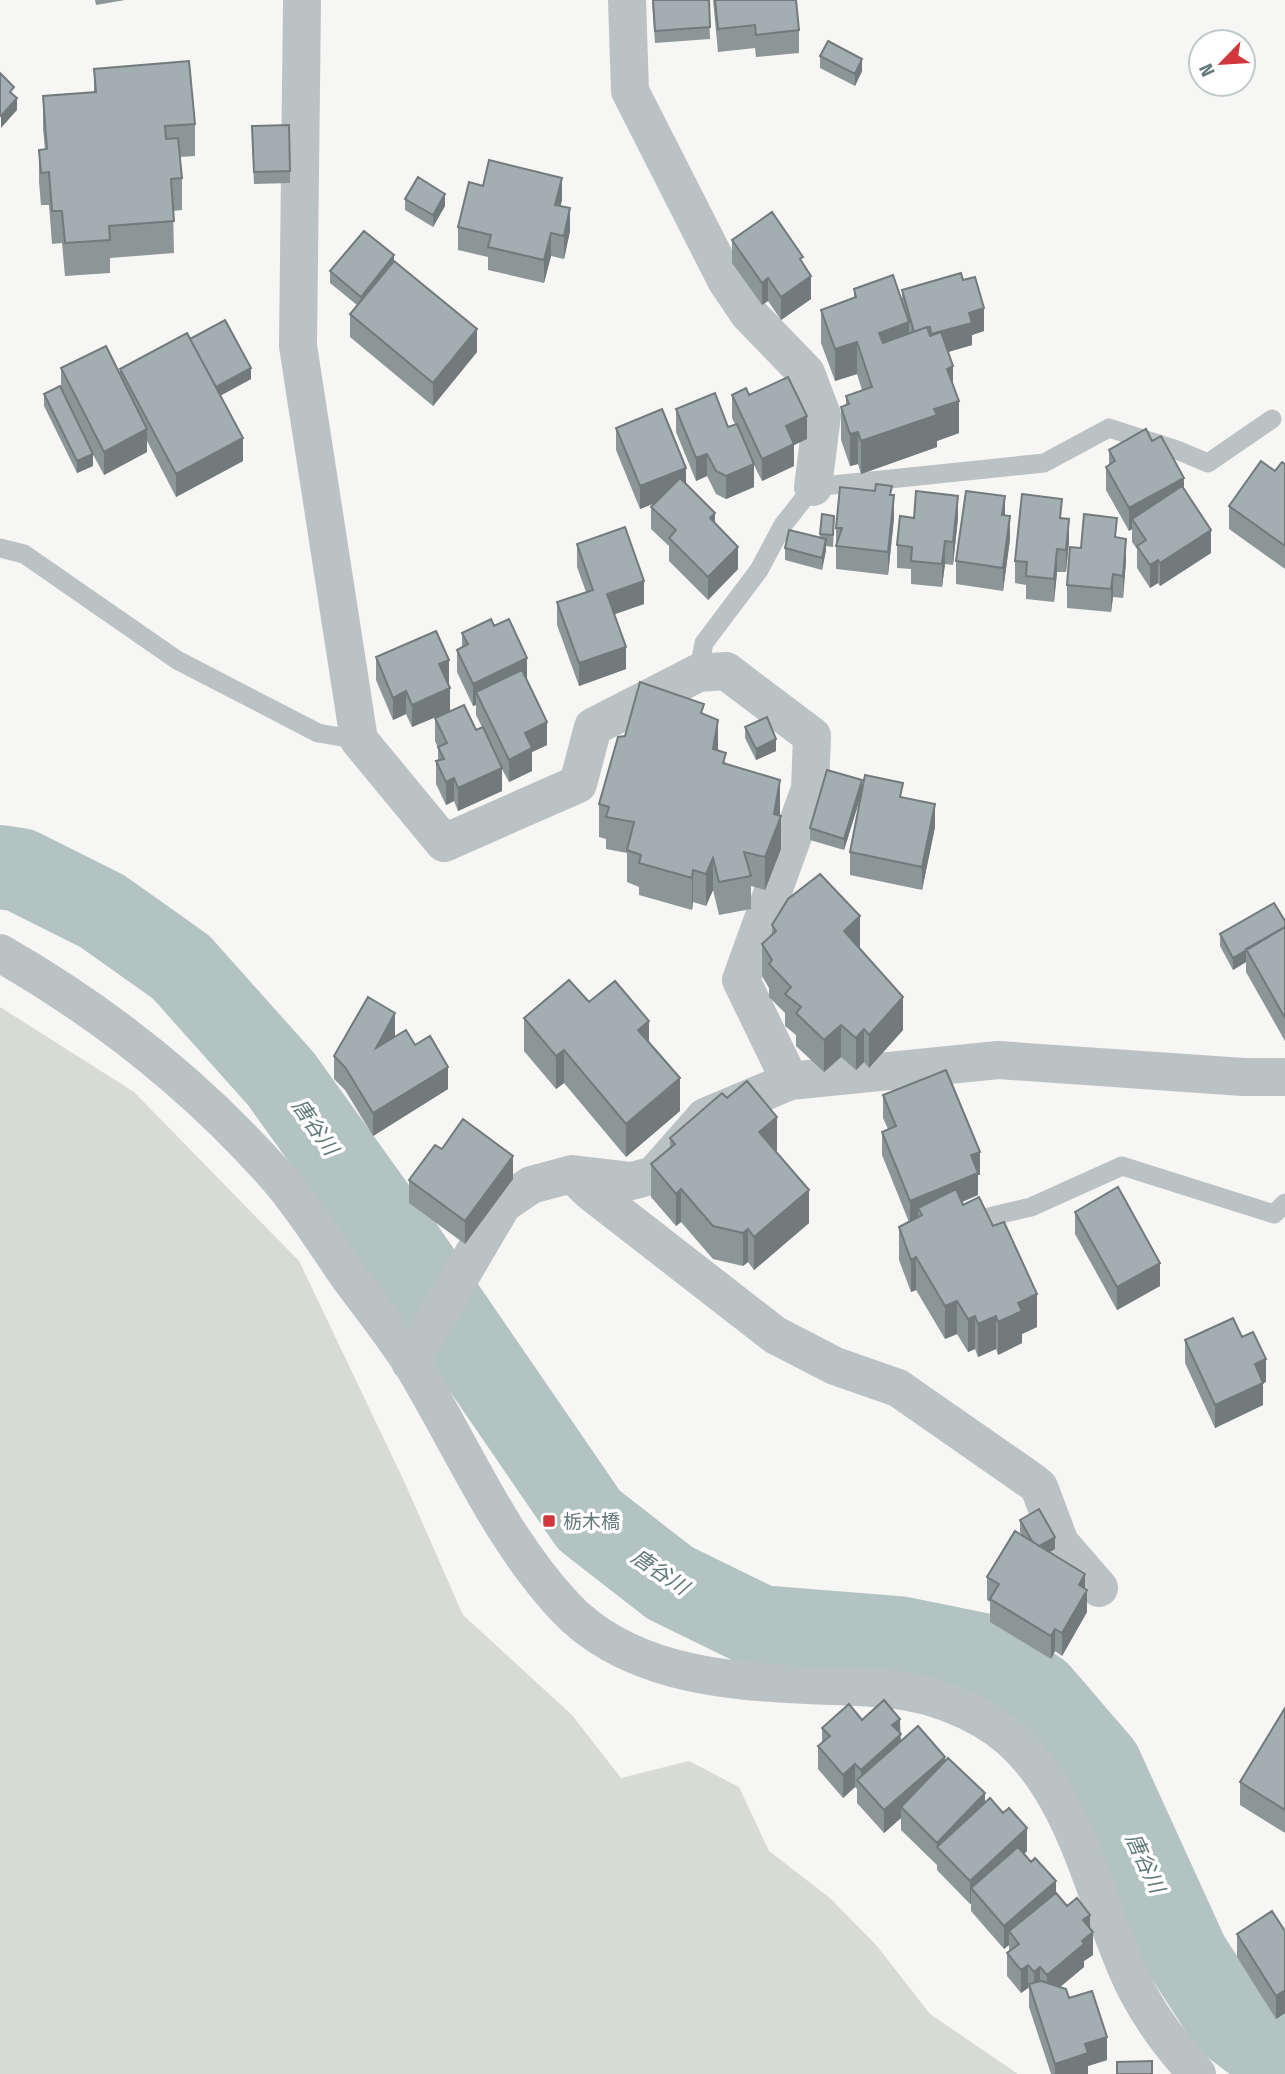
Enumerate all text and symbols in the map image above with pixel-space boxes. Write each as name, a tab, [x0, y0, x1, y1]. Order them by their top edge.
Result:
north arrow	[1187, 28, 1257, 98]
text: N	[1194, 60, 1220, 80]
water label: 唐谷川	[286, 1094, 345, 1162]
place label: 栃木橋	[563, 1510, 620, 1533]
marker: 栃木橋	[541, 1513, 557, 1529]
water label: 唐谷川	[627, 1544, 695, 1602]
water label: 唐谷川	[1120, 1829, 1171, 1899]

